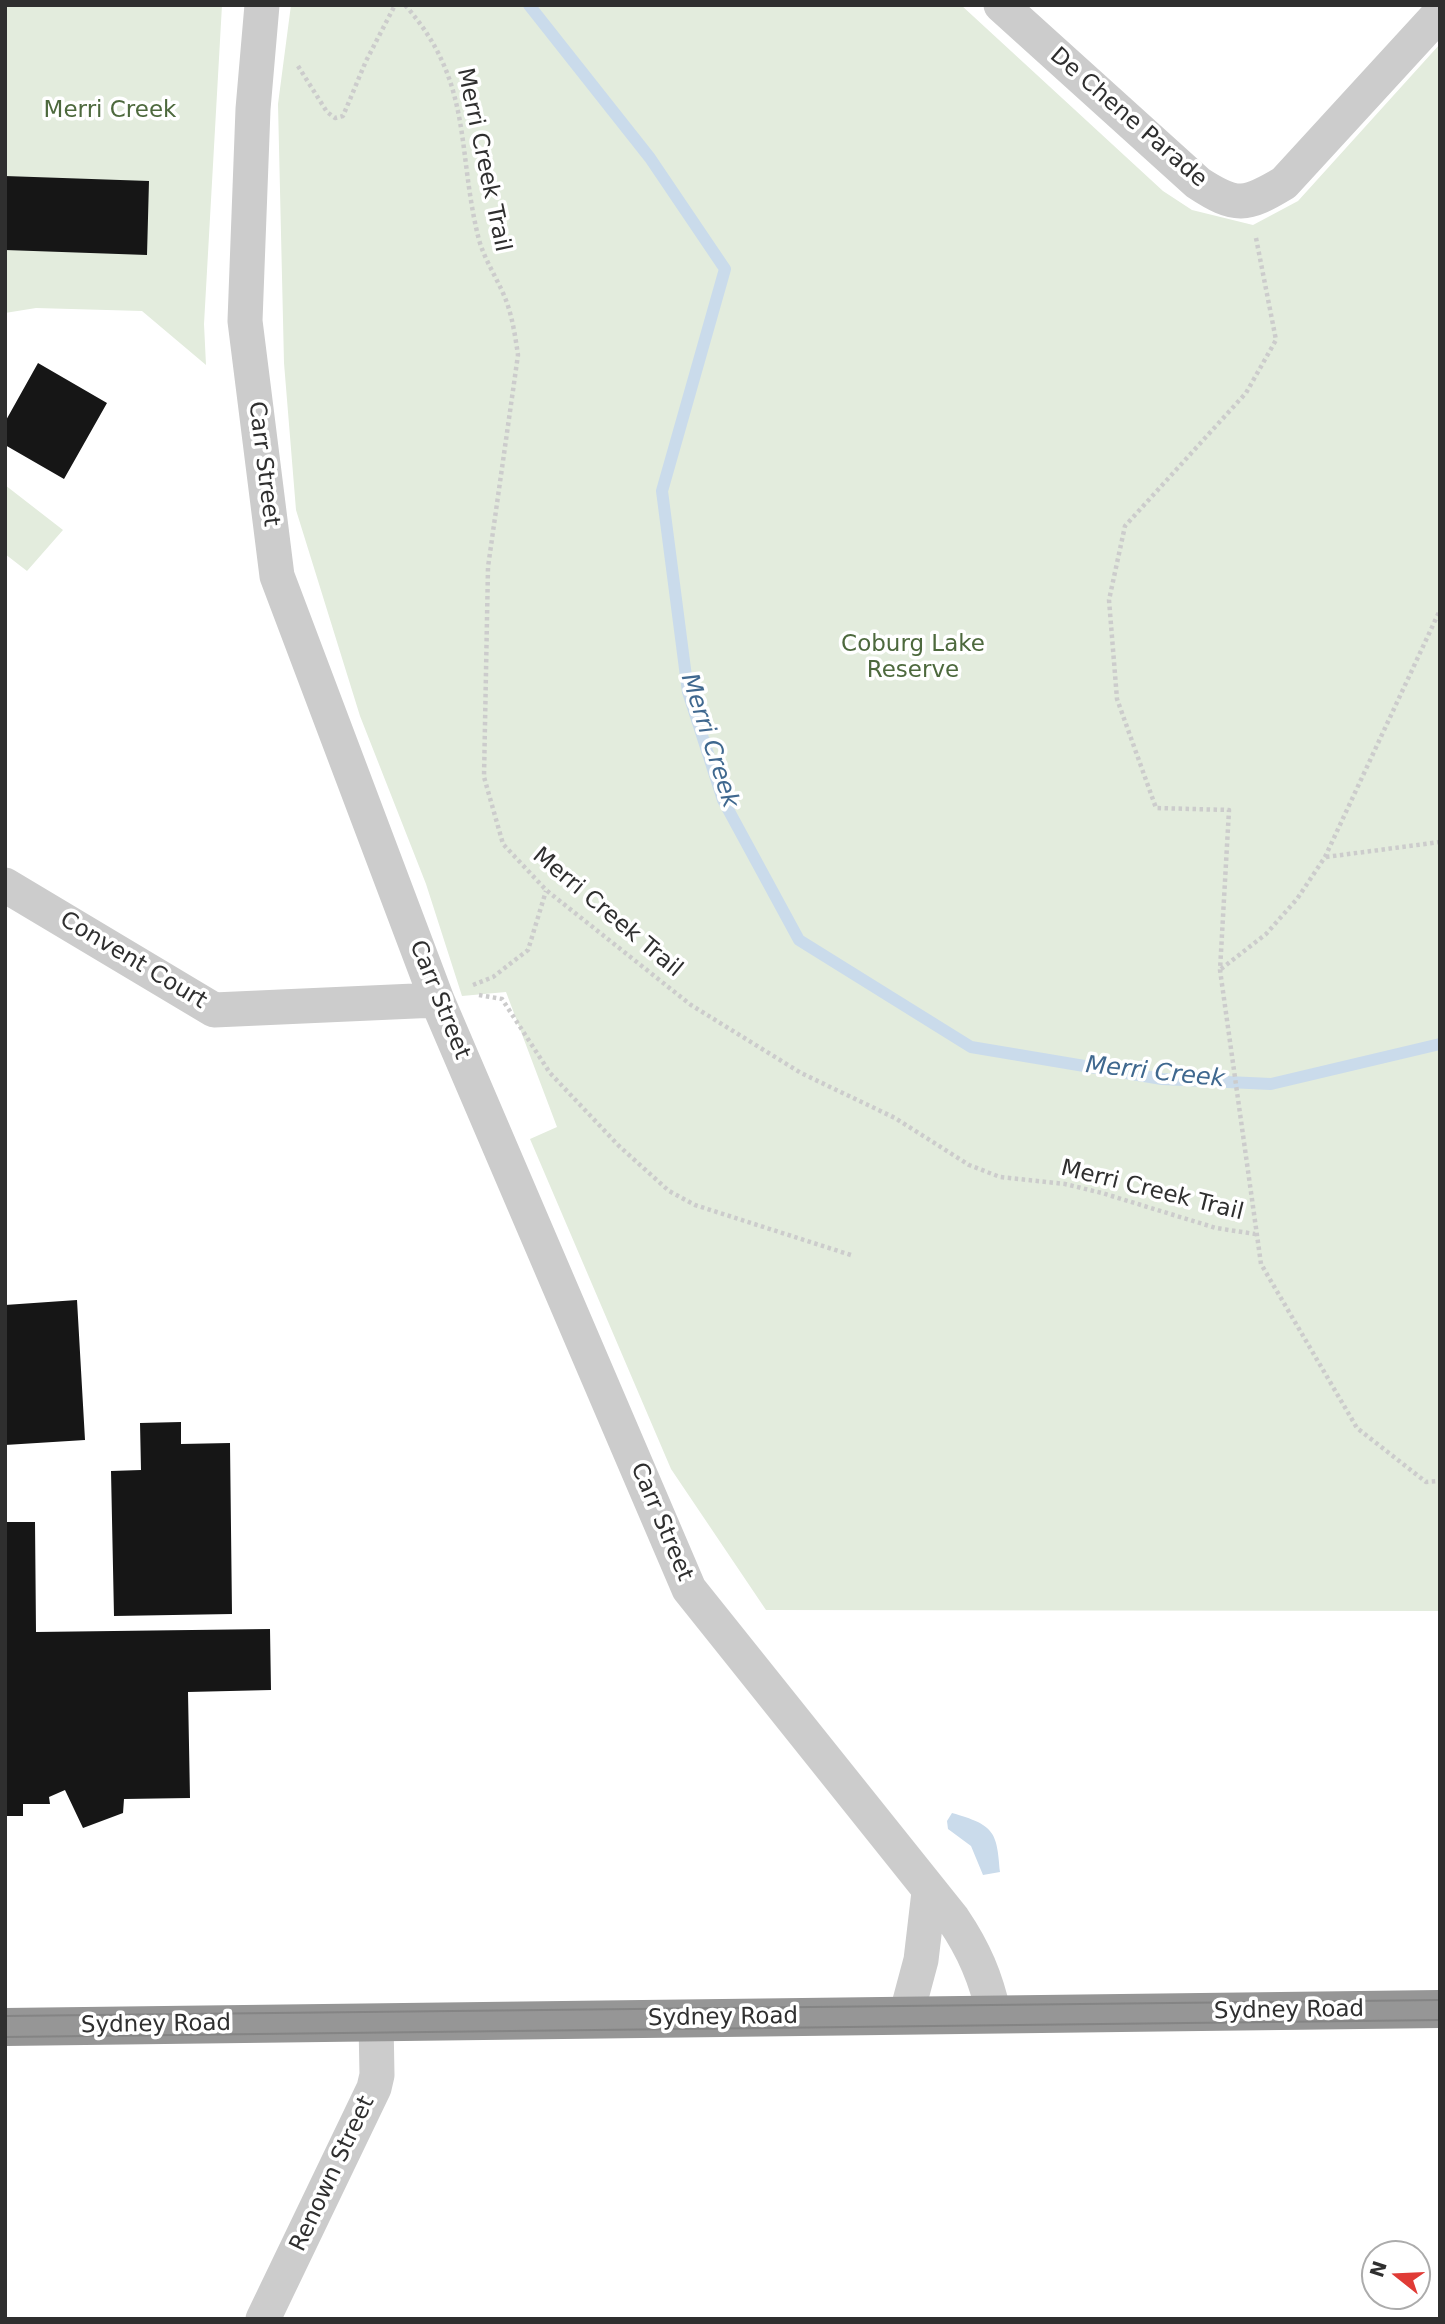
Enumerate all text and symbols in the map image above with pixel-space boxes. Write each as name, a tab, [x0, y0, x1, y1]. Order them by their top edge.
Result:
street label: De Chene Parade	[1044, 42, 1212, 194]
street label: Merri Creek Trail	[450, 66, 516, 254]
park label: Merri Creek	[44, 97, 176, 125]
street label: Carr Street	[242, 400, 284, 528]
park label: Coburg Lake Reserve	[841, 631, 985, 685]
water label: Merri Creek	[674, 670, 744, 812]
street label: Merri Creek Trail	[526, 842, 688, 984]
street label: Convent Court	[55, 906, 211, 1016]
street label: Carr Street	[403, 936, 475, 1064]
water label: Merri Creek	[1084, 1051, 1226, 1095]
street label: Merri Creek Trail	[1058, 1155, 1246, 1227]
street label: Carr Street	[624, 1459, 698, 1585]
street label: Sydney Road	[1214, 1996, 1364, 2026]
street label: Sydney Road	[648, 2003, 798, 2033]
street label: Sydney Road	[81, 2010, 231, 2040]
street label: Renown Street	[285, 2092, 381, 2256]
north arrow	[1361, 2240, 1431, 2310]
text: N	[1365, 2258, 1391, 2280]

